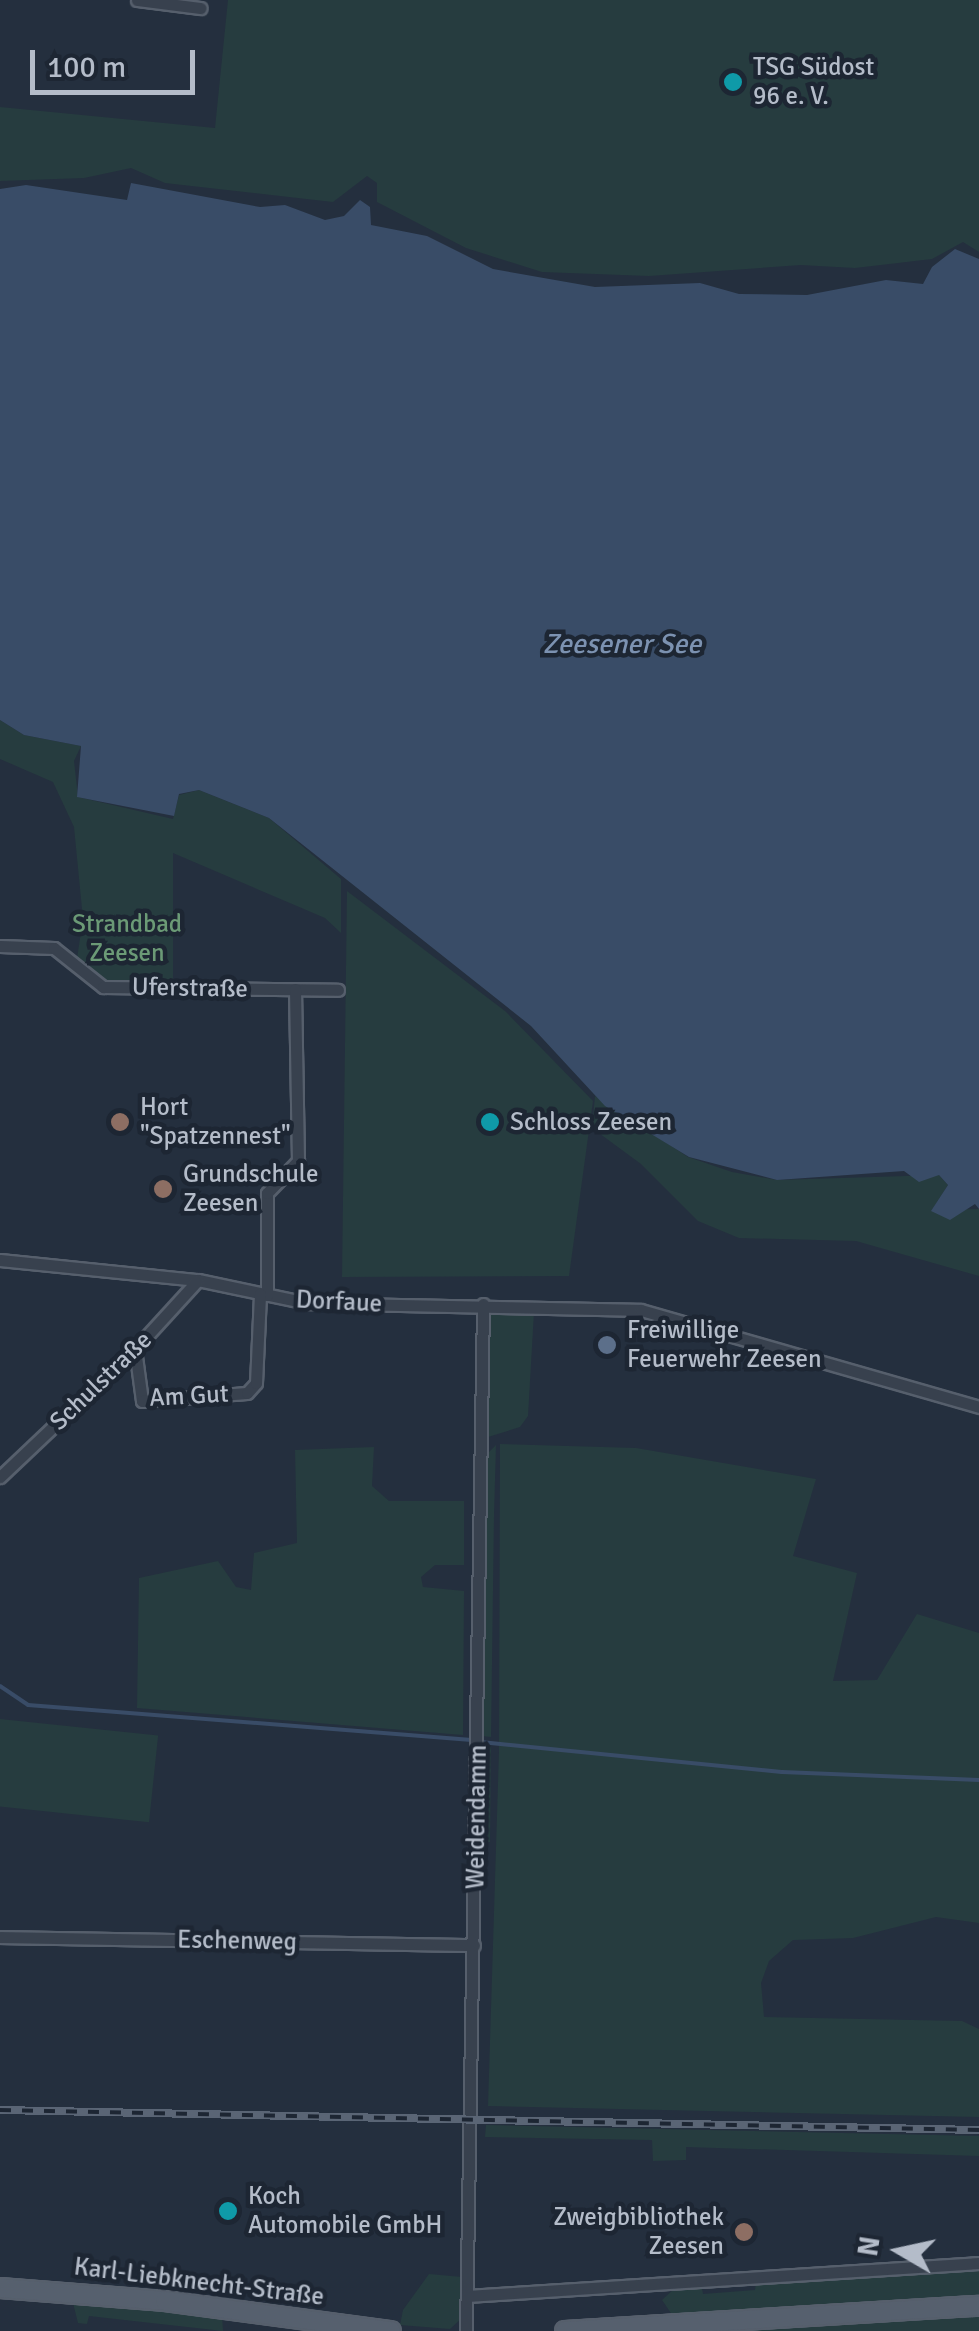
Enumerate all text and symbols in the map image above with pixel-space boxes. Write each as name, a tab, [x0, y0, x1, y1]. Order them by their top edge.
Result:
scale bar	[35, 30, 200, 92]
text: 100 m	[47, 49, 126, 86]
place label: TSG Südost 96 e. V.	[753, 53, 874, 112]
marker: TSG Südost 96 e. V.	[722, 71, 744, 93]
water label: Zeesener See	[543, 627, 701, 661]
park label: Strandbad Zeesen	[72, 910, 182, 969]
street label: Uferstraße	[132, 972, 248, 1004]
place label: Hort "Spatzennest"	[140, 1093, 291, 1152]
place label: Schloss Zeesen	[510, 1107, 672, 1137]
marker: Hort "Spatzennest"	[109, 1111, 131, 1133]
marker: Schloss Zeesen	[479, 1111, 501, 1133]
place label: Grundschule Zeesen	[183, 1160, 318, 1219]
marker: Grundschule Zeesen	[152, 1178, 174, 1200]
street label: Dorfaue	[295, 1285, 383, 1319]
place label: Freiwillige Feuerwehr Zeesen	[627, 1316, 822, 1375]
street label: Schulstraße	[44, 1325, 158, 1437]
marker: Freiwillige Feuerwehr Zeesen	[596, 1334, 618, 1356]
street label: Am Gut	[149, 1379, 229, 1413]
street label: Weidendamm	[461, 1744, 493, 1890]
street label: Eschenweg	[177, 1925, 297, 1957]
place label: Koch Automobile GmbH	[248, 2182, 442, 2241]
marker: Koch Automobile GmbH	[217, 2200, 239, 2222]
north arrow	[849, 2201, 949, 2301]
place label: Zweigbibliothek Zeesen	[553, 2203, 724, 2262]
marker: Zweigbibliothek Zeesen	[733, 2221, 755, 2243]
text: N	[851, 2234, 888, 2259]
street label: Karl-Liebknecht-Straße	[72, 2252, 326, 2312]

